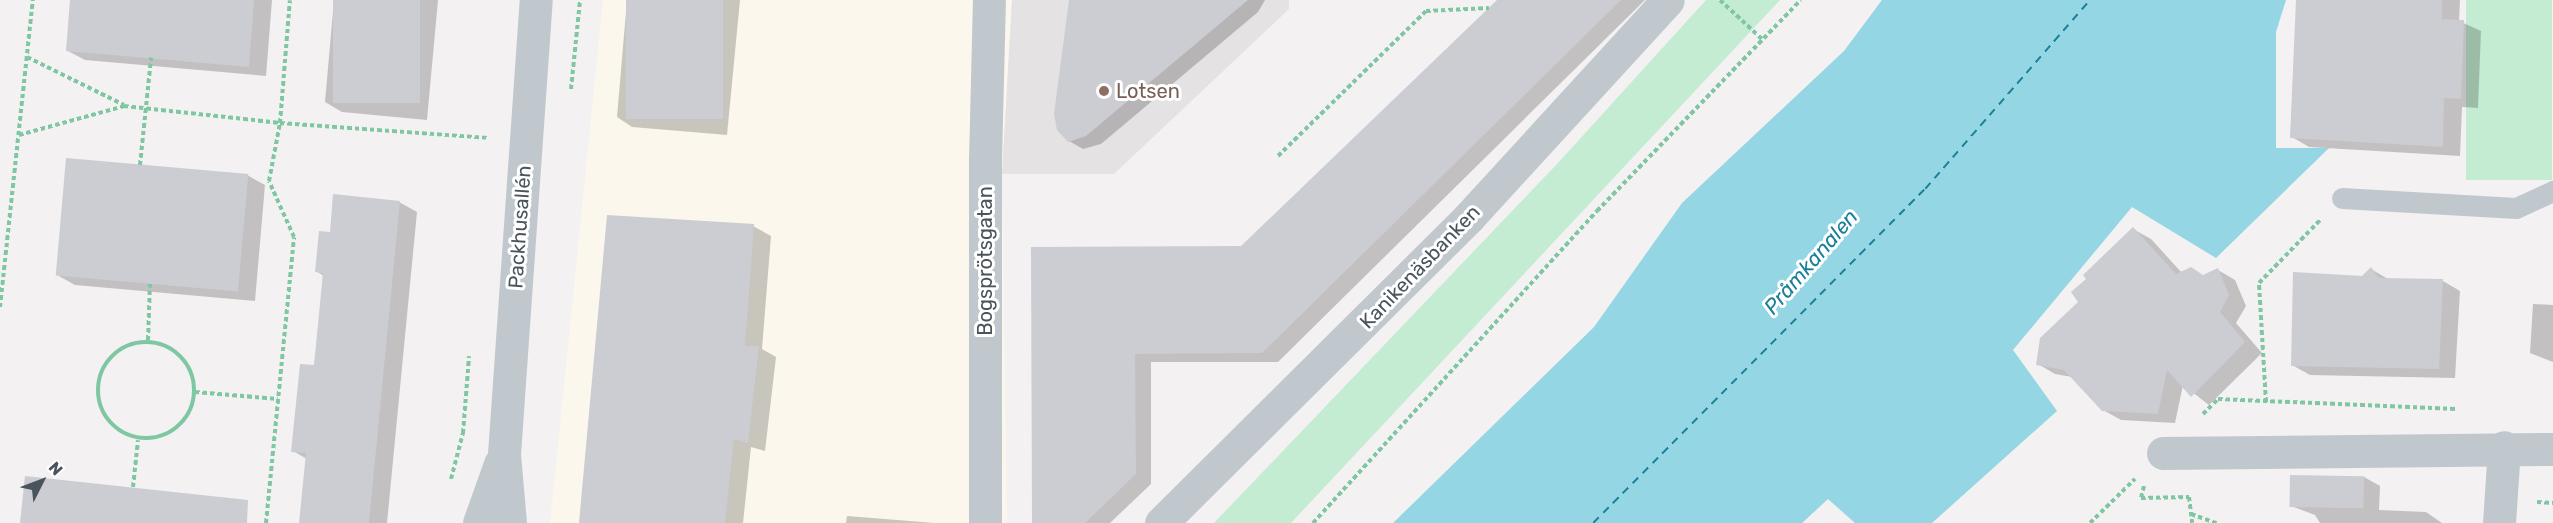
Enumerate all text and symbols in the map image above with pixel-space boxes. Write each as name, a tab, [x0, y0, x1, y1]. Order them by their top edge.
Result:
place label: Lotsen	[1116, 79, 1180, 103]
marker: Lotsen	[1097, 84, 1111, 98]
street label: Packhusallén	[504, 165, 536, 289]
street label: Bogsprötsgatan	[973, 186, 997, 336]
street label: Kanikenäsbanken	[1355, 200, 1485, 334]
water label: Pråmkanalen	[1759, 205, 1863, 319]
north arrow	[12, 451, 72, 511]
text: N	[45, 458, 67, 479]

